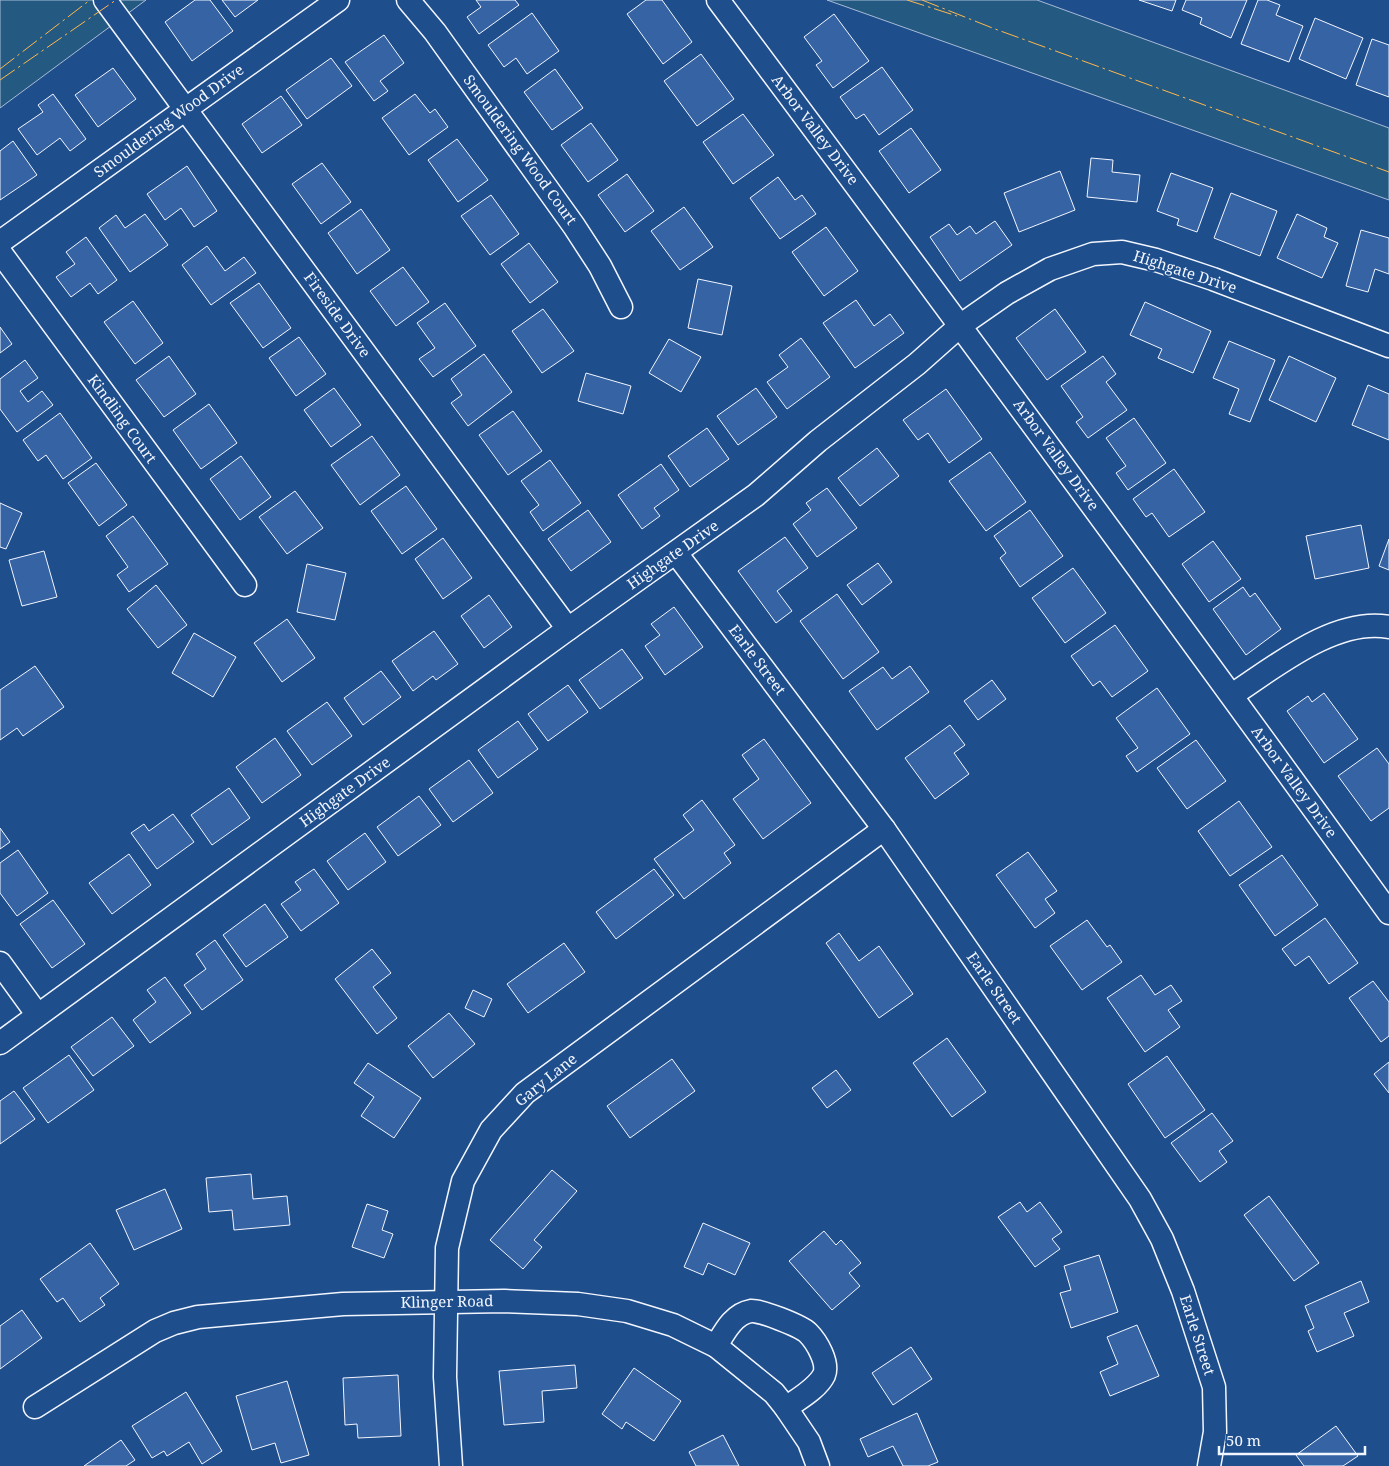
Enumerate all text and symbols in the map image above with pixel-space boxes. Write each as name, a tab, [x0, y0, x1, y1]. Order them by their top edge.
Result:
street label: Smouldering Wood Drive	[89, 59, 247, 181]
street label: Smouldering Wood Court	[460, 70, 582, 228]
street label: Arbor Valley Drive	[768, 70, 864, 189]
street label: Highgate Drive	[1131, 245, 1240, 297]
street label: Fireside Drive	[300, 268, 376, 361]
street label: Kindling Court	[84, 370, 162, 467]
street label: Arbor Valley Drive	[1010, 395, 1104, 514]
street label: Highgate Drive	[623, 515, 722, 593]
street label: Earle Street	[725, 620, 791, 699]
street label: Arbor Valley Drive	[1248, 722, 1342, 841]
street label: Highgate Drive	[295, 752, 394, 831]
street label: Earle Street	[963, 948, 1027, 1027]
street label: Gary Lane	[510, 1048, 580, 1110]
street label: Klinger Road	[400, 1290, 494, 1312]
street label: Earle Street	[1176, 1292, 1220, 1377]
scale bar	[1219, 1424, 1365, 1456]
text: 50 m	[1226, 1430, 1261, 1450]

